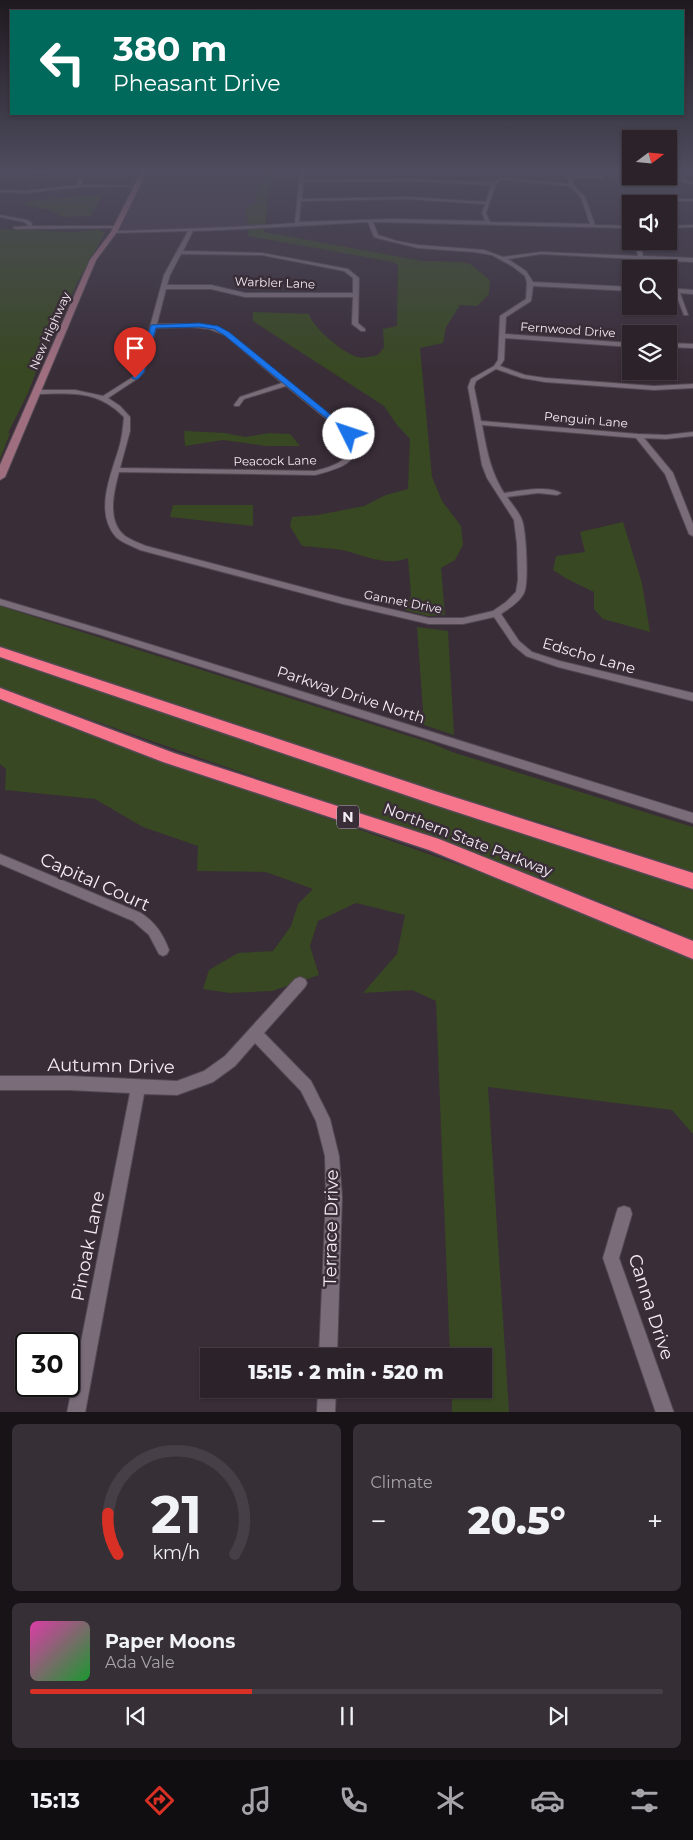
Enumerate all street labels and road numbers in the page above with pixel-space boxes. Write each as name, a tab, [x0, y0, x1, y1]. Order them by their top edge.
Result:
street label: Warbler Lane	[234, 274, 316, 291]
street label: New Highway	[26, 289, 74, 372]
street label: Fernwood Drive	[520, 319, 616, 340]
street label: Penguin Lane	[543, 408, 629, 431]
street label: Peacock Lane	[233, 452, 317, 469]
street label: Gannet Drive	[363, 587, 443, 616]
street label: Edscho Lane	[540, 633, 638, 678]
street label: Parkway Drive North	[275, 662, 428, 727]
street label: Northern State Parkway	[381, 799, 556, 881]
road number: N	[337, 806, 359, 829]
street label: Capital Court	[37, 848, 153, 916]
street label: Autumn Drive	[47, 1054, 175, 1078]
street label: Terrace Drive	[319, 1169, 343, 1287]
street label: Pinoak Lane	[67, 1189, 109, 1303]
street label: Canna Drive	[624, 1251, 679, 1363]

